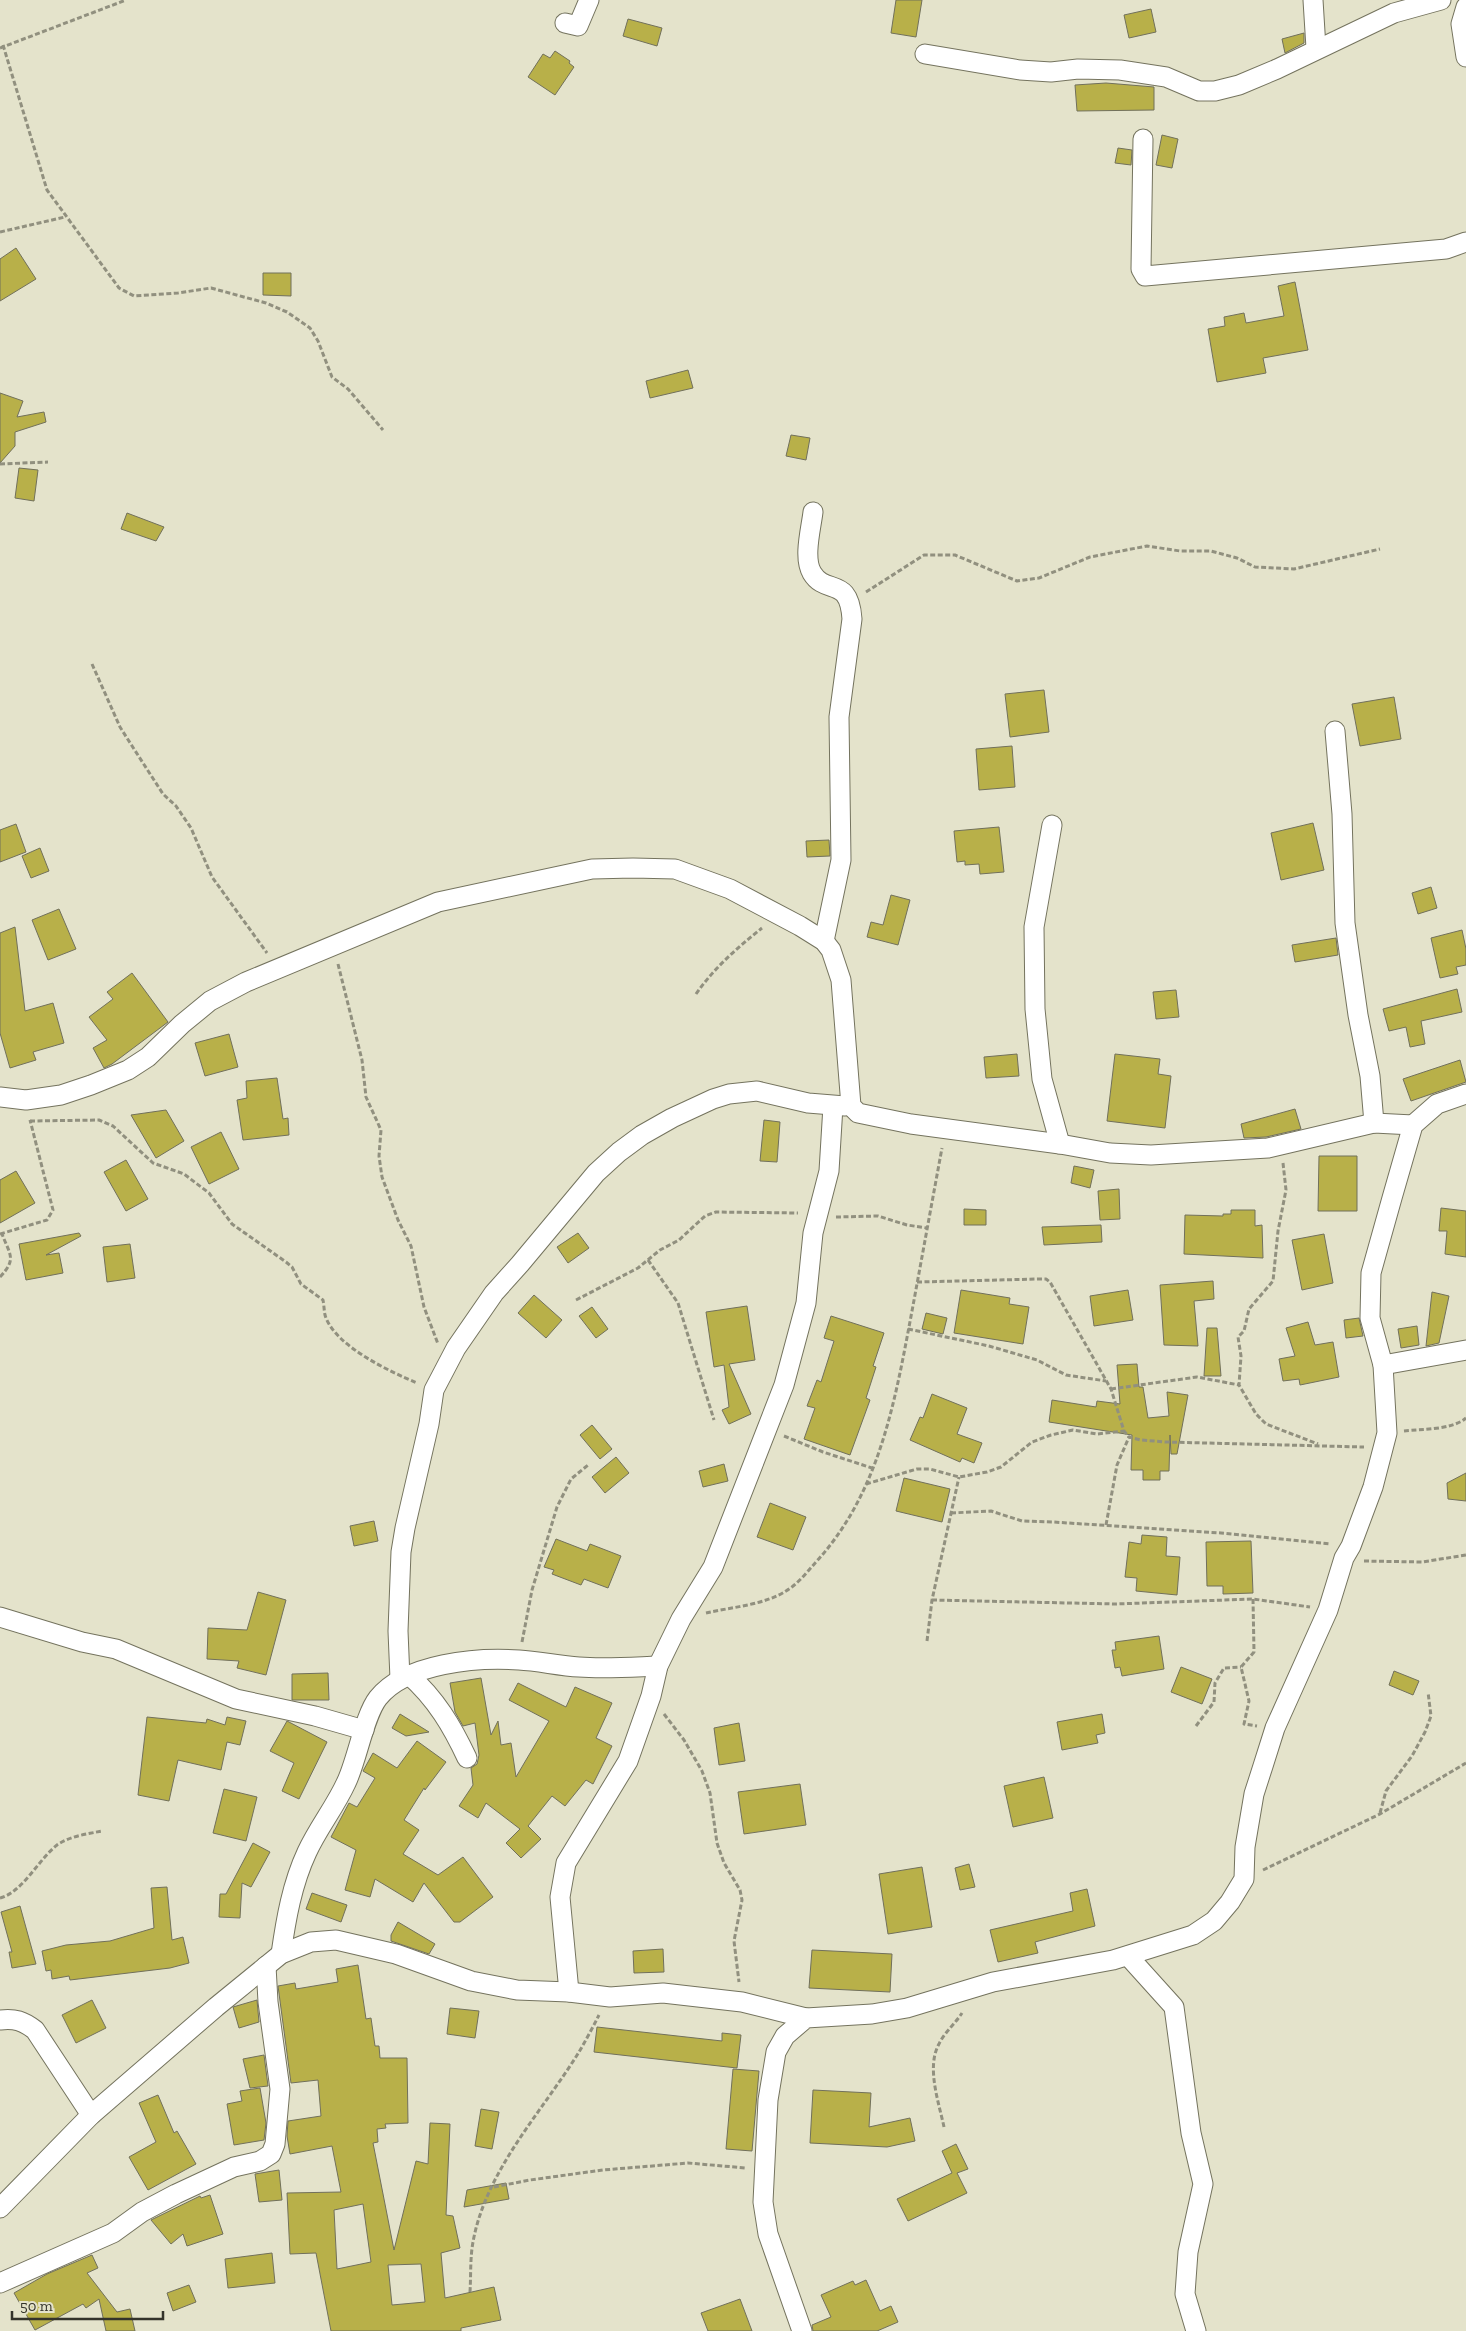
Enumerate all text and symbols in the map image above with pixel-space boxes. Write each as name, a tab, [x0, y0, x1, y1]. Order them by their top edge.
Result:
scale bar	[12, 2288, 164, 2320]
text: 50 m	[20, 2297, 53, 2315]

